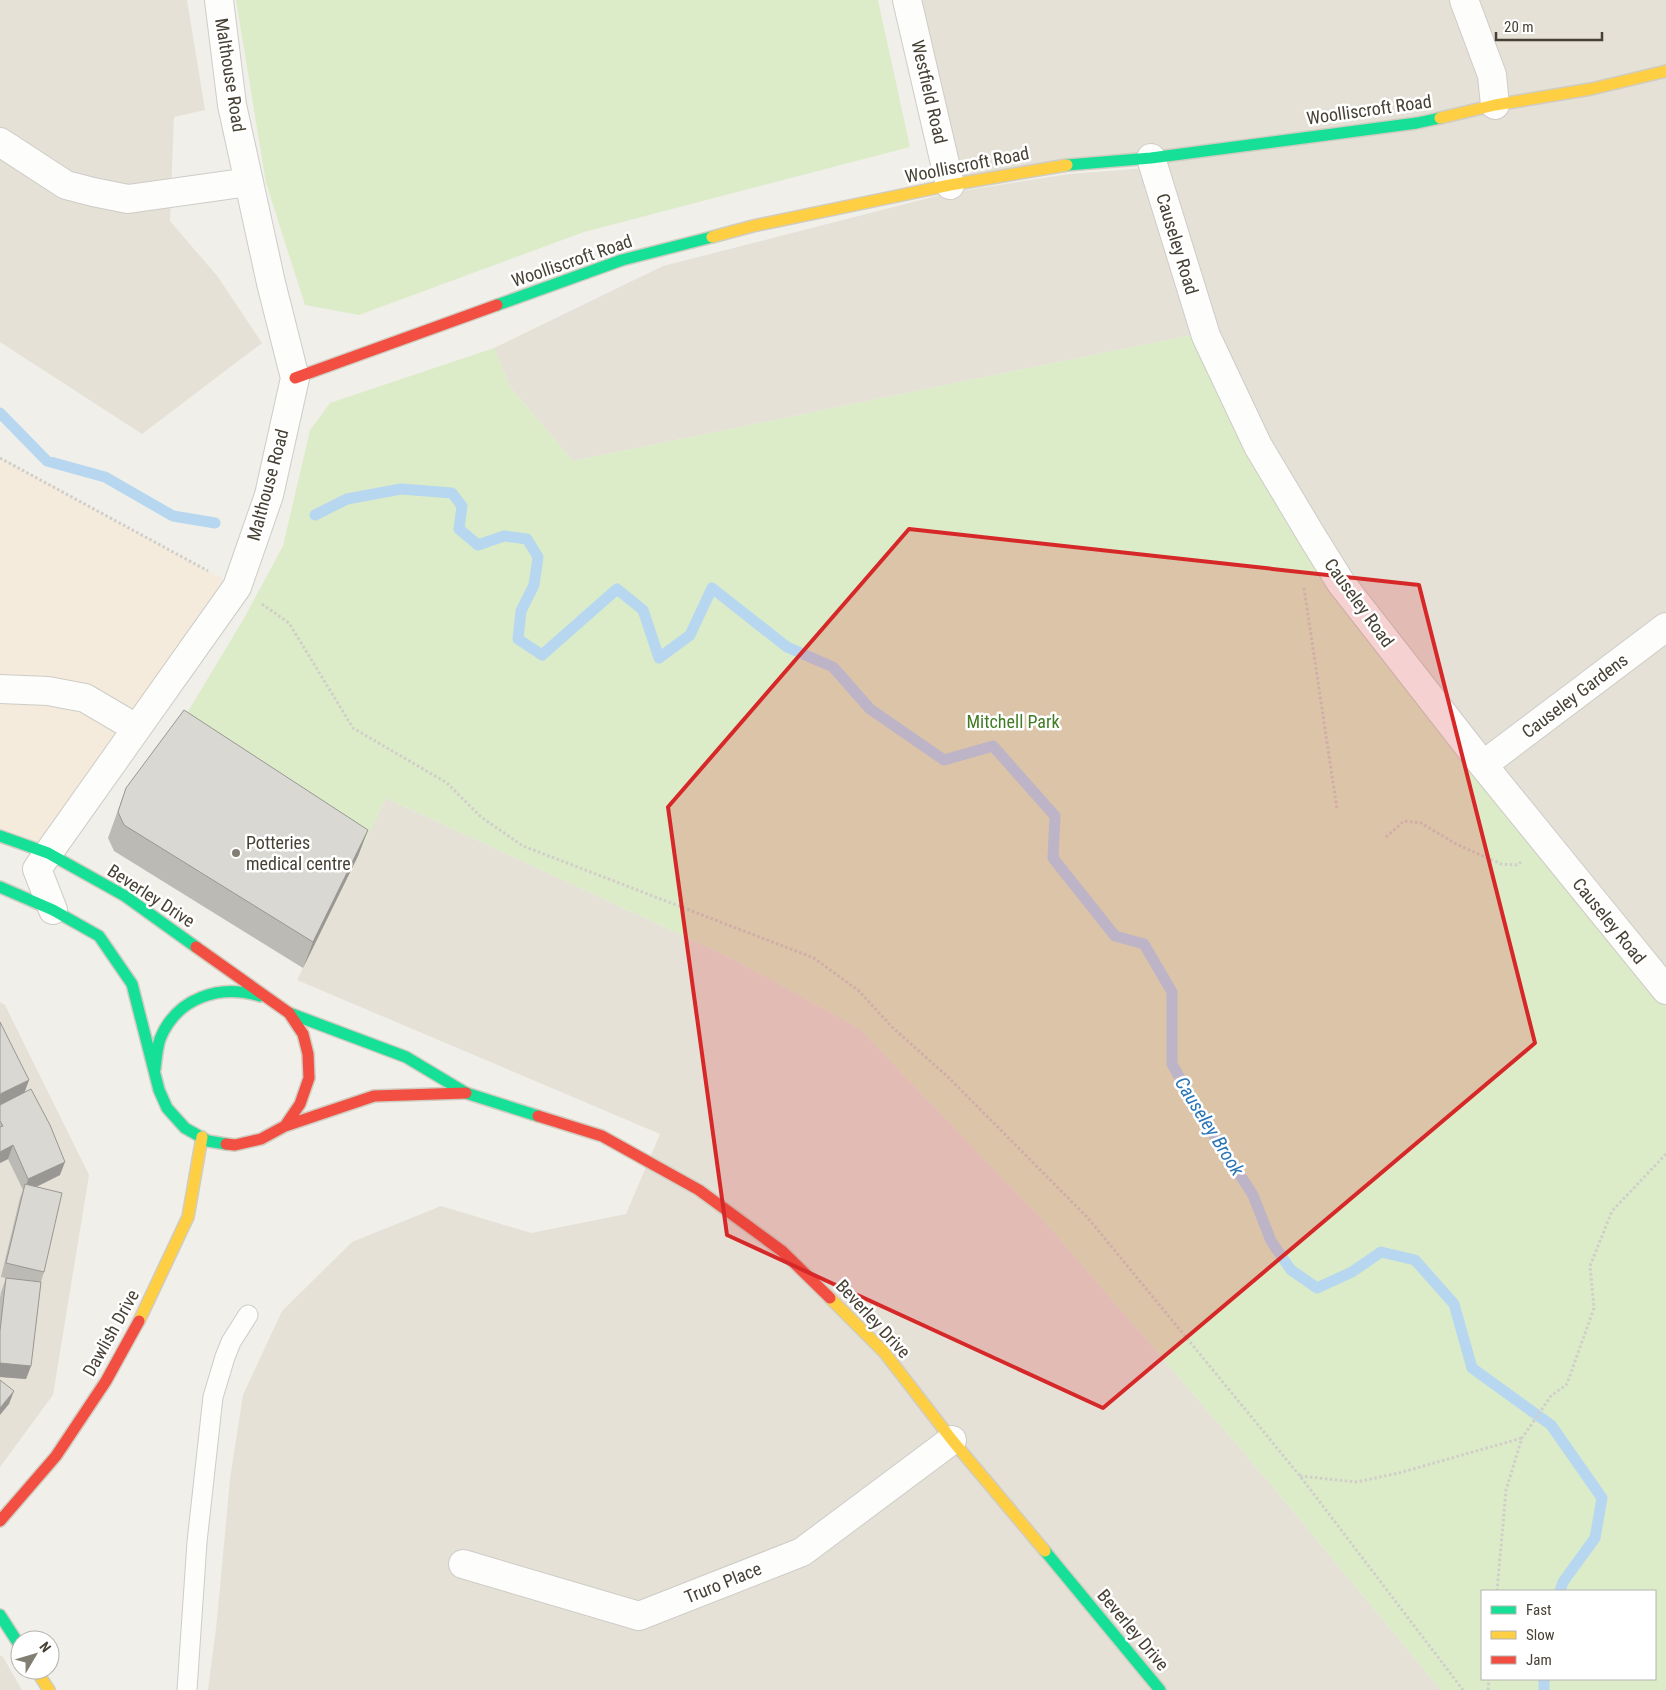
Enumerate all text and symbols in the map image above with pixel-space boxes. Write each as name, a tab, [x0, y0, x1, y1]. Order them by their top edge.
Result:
scale bar	[1496, 10, 1602, 42]
street label: Malthouse Road	[211, 16, 250, 133]
text: 20 m	[1504, 18, 1534, 36]
street label: Westfield Road	[907, 38, 952, 146]
street label: Woolliscroft Road	[1305, 90, 1433, 129]
street label: Woolliscroft Road	[903, 142, 1031, 187]
street label: Causeley Road	[1152, 191, 1203, 297]
street label: Woolliscroft Road	[509, 230, 635, 291]
street label: Malthouse Road	[242, 427, 293, 543]
street label: Causeley Road	[1320, 554, 1399, 651]
street label: Causeley Gardens	[1518, 649, 1632, 742]
park label: Mitchell Park	[967, 711, 1060, 732]
place label: Potteries medical centre	[246, 832, 351, 874]
marker: Potteries medical centre	[230, 847, 242, 859]
street label: Beverley Drive	[104, 860, 199, 932]
street label: Causeley Road	[1568, 874, 1650, 968]
water label: Causeley Brook	[1170, 1073, 1249, 1181]
street label: Beverley Drive	[832, 1275, 915, 1362]
street label: Dawlish Drive	[78, 1286, 143, 1380]
street label: Truro Place	[681, 1558, 764, 1607]
street label: Beverley Drive	[1093, 1585, 1173, 1675]
legend	[1481, 1590, 1656, 1680]
text: Fast	[1526, 1601, 1551, 1619]
text: Slow	[1526, 1626, 1555, 1644]
north arrow	[10, 1630, 60, 1680]
text: N	[36, 1639, 54, 1655]
text: Jam	[1526, 1651, 1552, 1669]

